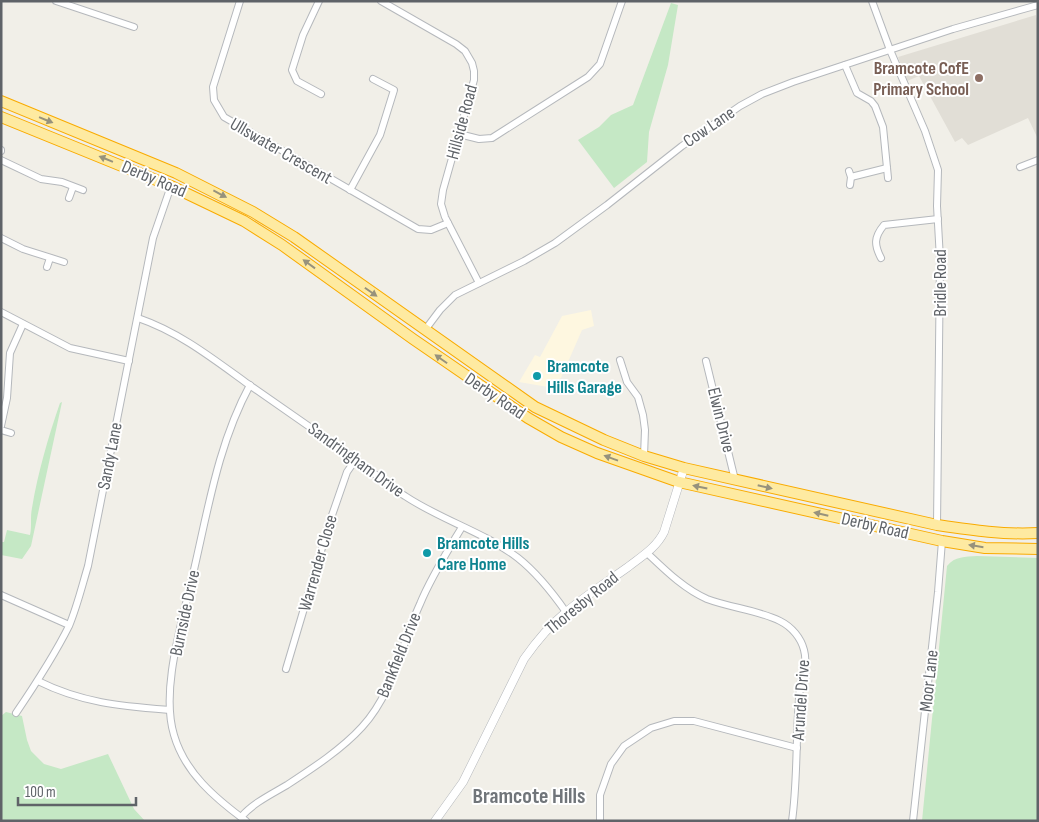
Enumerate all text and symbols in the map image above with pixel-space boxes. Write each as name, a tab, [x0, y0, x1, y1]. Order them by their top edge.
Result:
place label: Bramcote CofE Primary School	[873, 58, 969, 100]
marker: Bramcote CofE Primary School	[973, 72, 985, 84]
street label: Hillside Road	[442, 82, 482, 162]
street label: Cow Lane	[679, 102, 739, 152]
street label: Ullswater Crescent	[226, 113, 336, 189]
one-way arrow	[39, 116, 54, 124]
one-way arrow	[99, 155, 113, 163]
street label: Derby Road	[118, 156, 190, 202]
one-way arrow	[213, 190, 227, 198]
street label: Bridle Road	[930, 249, 951, 317]
one-way arrow	[303, 260, 316, 270]
one-way arrow	[364, 287, 378, 297]
one-way arrow	[435, 354, 448, 364]
place label: Bramcote Hills Garage	[547, 356, 622, 398]
street label: Derby Road	[461, 368, 529, 424]
marker: Bramcote Hills Garage	[531, 370, 543, 382]
street label: Elwin Drive	[703, 385, 739, 455]
street label: Sandringham Drive	[304, 418, 408, 502]
street label: Sandy Lane	[93, 421, 127, 491]
one-way arrow	[604, 454, 619, 462]
one-way arrow	[692, 483, 707, 491]
one-way arrow	[758, 483, 773, 491]
street label: Derby Road	[839, 508, 911, 544]
one-way arrow	[814, 510, 829, 518]
street label: Warrender Close	[294, 512, 342, 614]
place label: Bramcote Hills Care Home	[437, 533, 530, 575]
one-way arrow	[967, 542, 983, 550]
marker: Bramcote Hills Care Home	[421, 547, 433, 559]
street label: Thoresby Road	[541, 567, 623, 639]
street label: Burnside Drive	[166, 568, 204, 658]
street label: Bankfield Drive	[372, 609, 426, 701]
street label: Moor Lane	[915, 649, 943, 713]
street label: Arundel Drive	[788, 659, 814, 742]
scale bar	[18, 774, 135, 806]
text: 100 m	[25, 783, 56, 802]
district label: Bramcote Hills	[473, 783, 585, 810]

